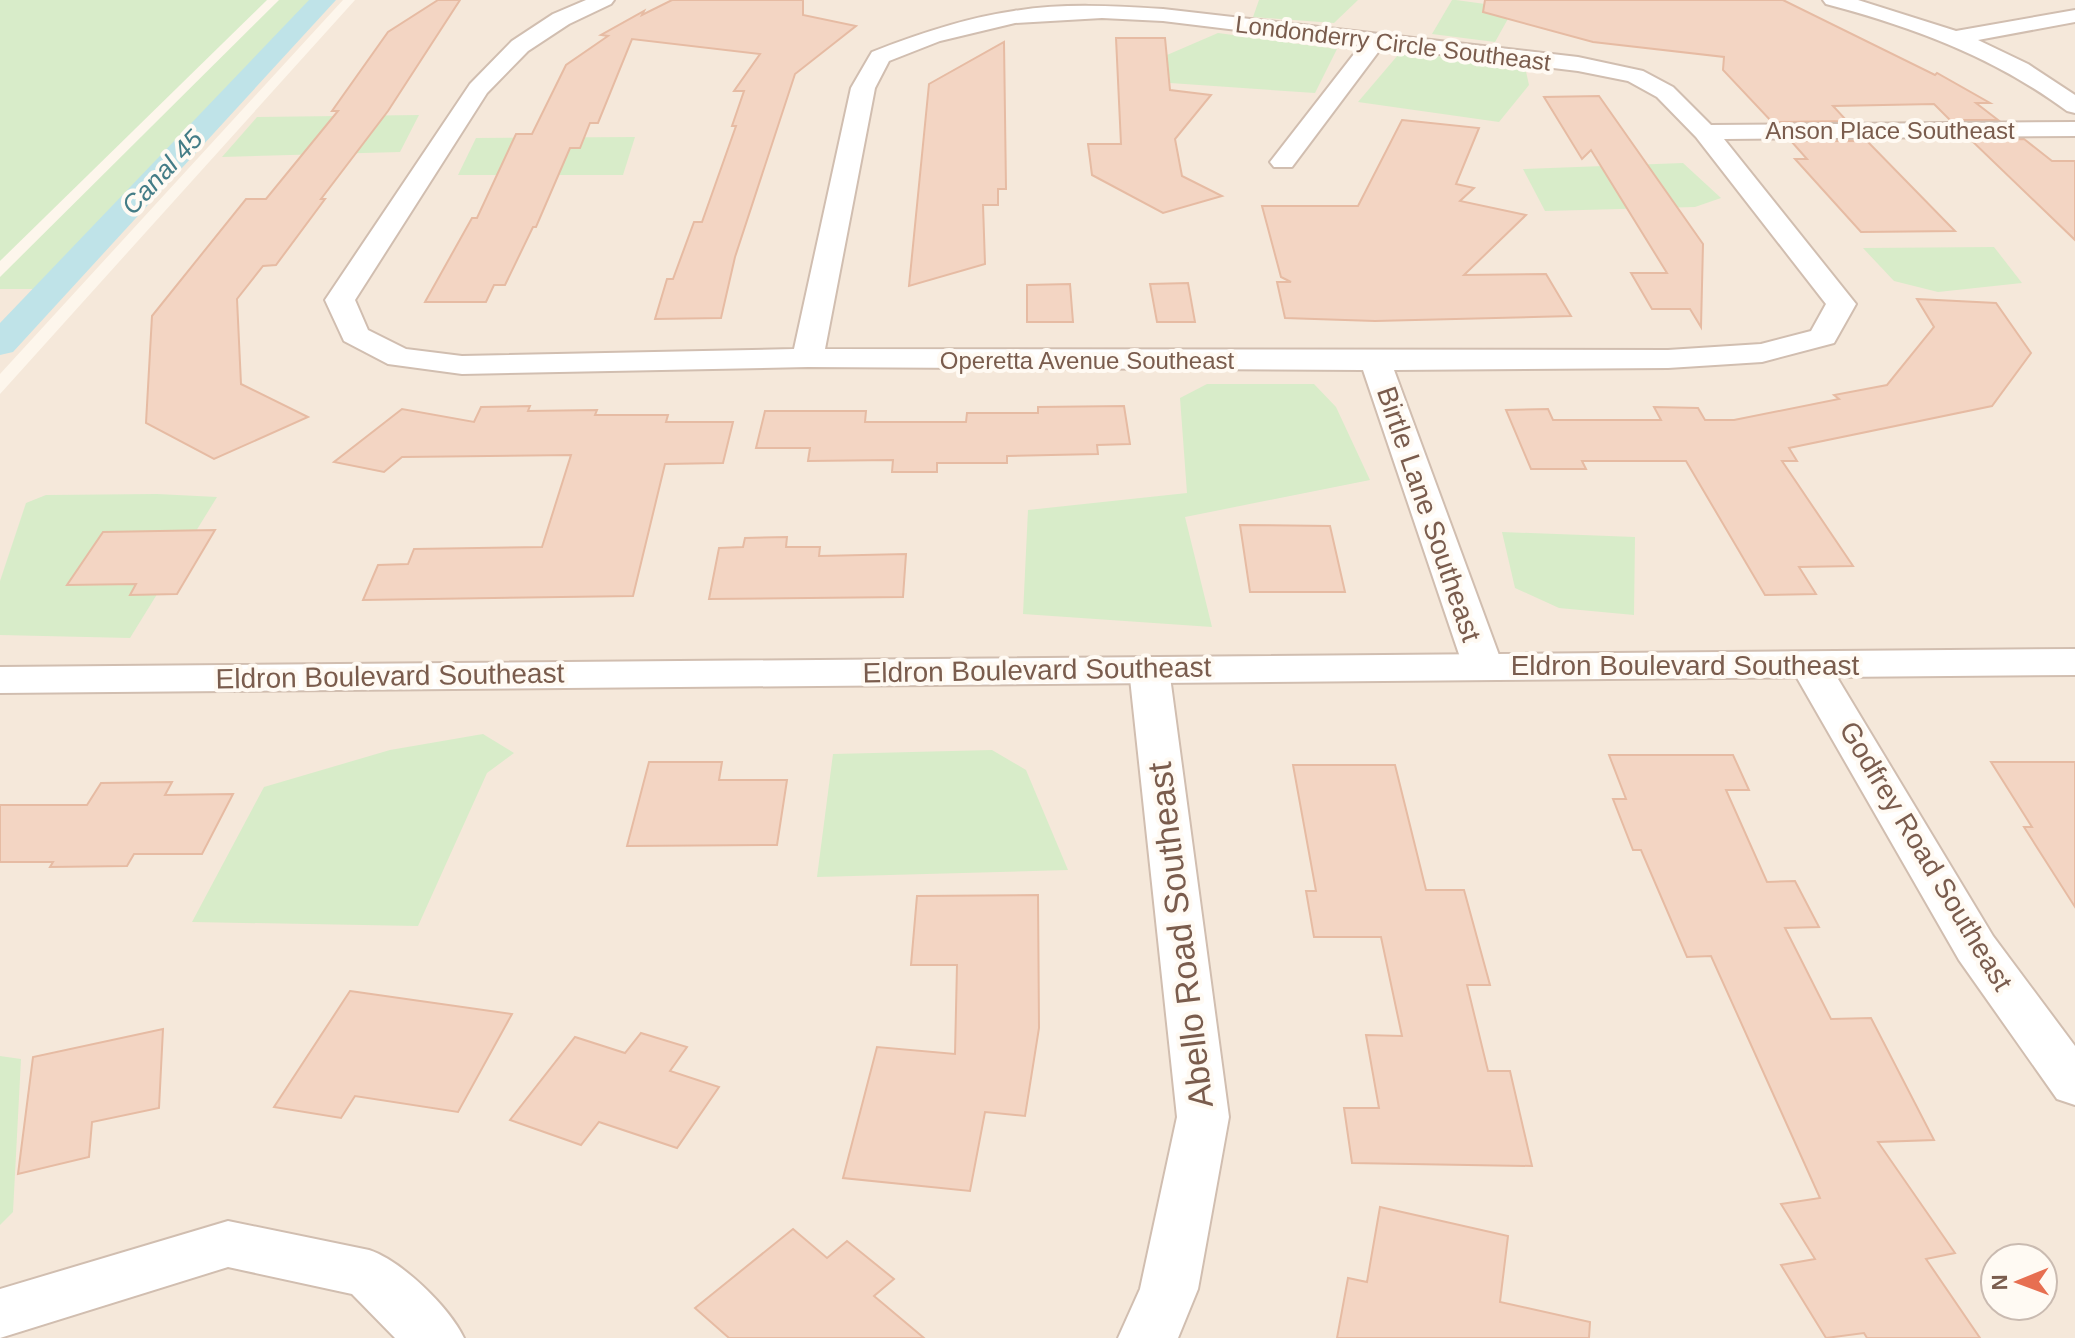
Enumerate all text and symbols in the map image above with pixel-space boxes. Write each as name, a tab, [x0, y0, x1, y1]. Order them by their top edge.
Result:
street label: Londonderry Circle Southeast	[1234, 10, 1553, 76]
street label: Anson Place Southeast	[1765, 117, 2015, 144]
water label: Canal 45	[116, 123, 209, 220]
street label: Operetta Avenue Southeast	[940, 347, 1235, 374]
street label: Birtle Lane Southeast	[1371, 382, 1487, 646]
street label: Eldron Boulevard Southeast	[1511, 650, 1860, 681]
street label: Eldron Boulevard Southeast	[862, 651, 1212, 689]
street label: Eldron Boulevard Southeast	[215, 657, 565, 695]
street label: Godfrey Road Southeast	[1833, 716, 2019, 996]
street label: Abello Road Southeast	[1140, 760, 1220, 1110]
north arrow	[1979, 1242, 2059, 1322]
text: N	[1987, 1274, 2012, 1291]

